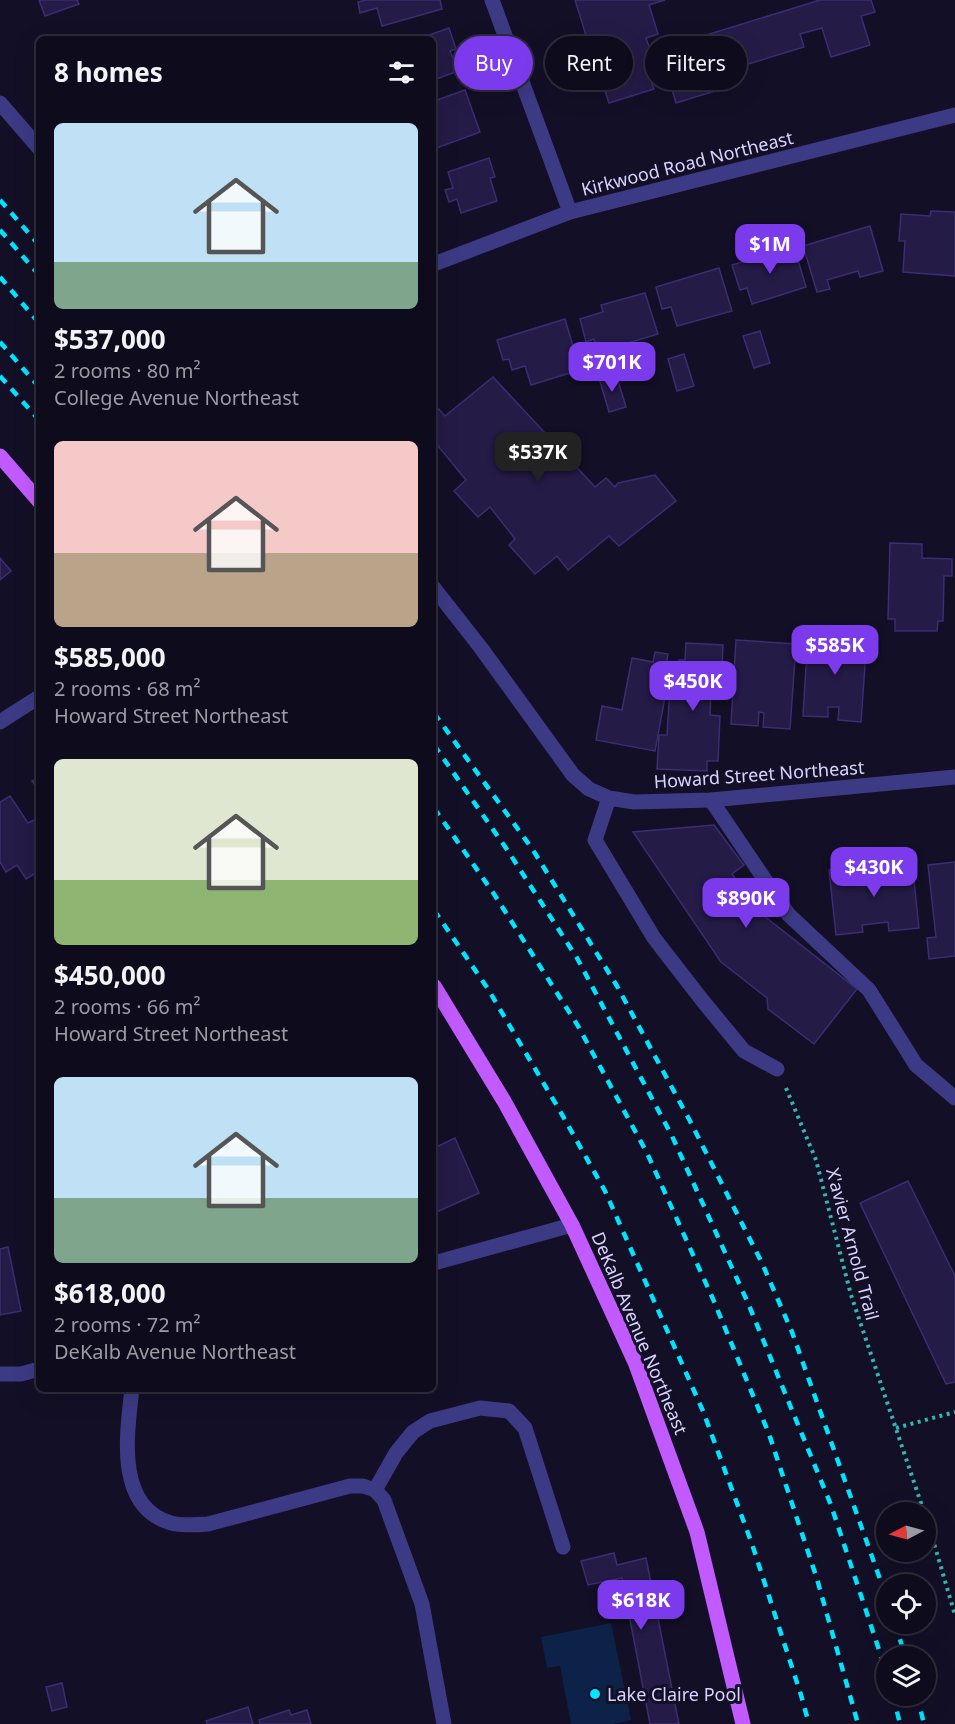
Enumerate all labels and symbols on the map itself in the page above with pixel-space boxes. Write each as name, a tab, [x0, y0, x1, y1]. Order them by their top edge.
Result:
street label: Kirkwood Road Northeast	[579, 125, 796, 201]
pin: $1M	[741, 224, 799, 275]
pin: $701K	[570, 342, 654, 393]
pin: $537K	[496, 432, 580, 483]
pin: $585K	[793, 625, 877, 676]
pin: $450K	[651, 661, 735, 712]
street label: Howard Street Northeast	[653, 755, 866, 793]
pin: $430K	[832, 847, 916, 898]
pin: $890K	[704, 878, 788, 929]
street label: X'avier Arnold Trail	[821, 1165, 885, 1323]
street label: DeKalb Avenue Northeast	[586, 1228, 694, 1438]
north arrow	[876, 1502, 936, 1562]
pin: $618K	[599, 1580, 683, 1631]
place label: Lake Claire Pool	[607, 1682, 741, 1706]
marker: Lake Claire Pool	[588, 1687, 602, 1701]

